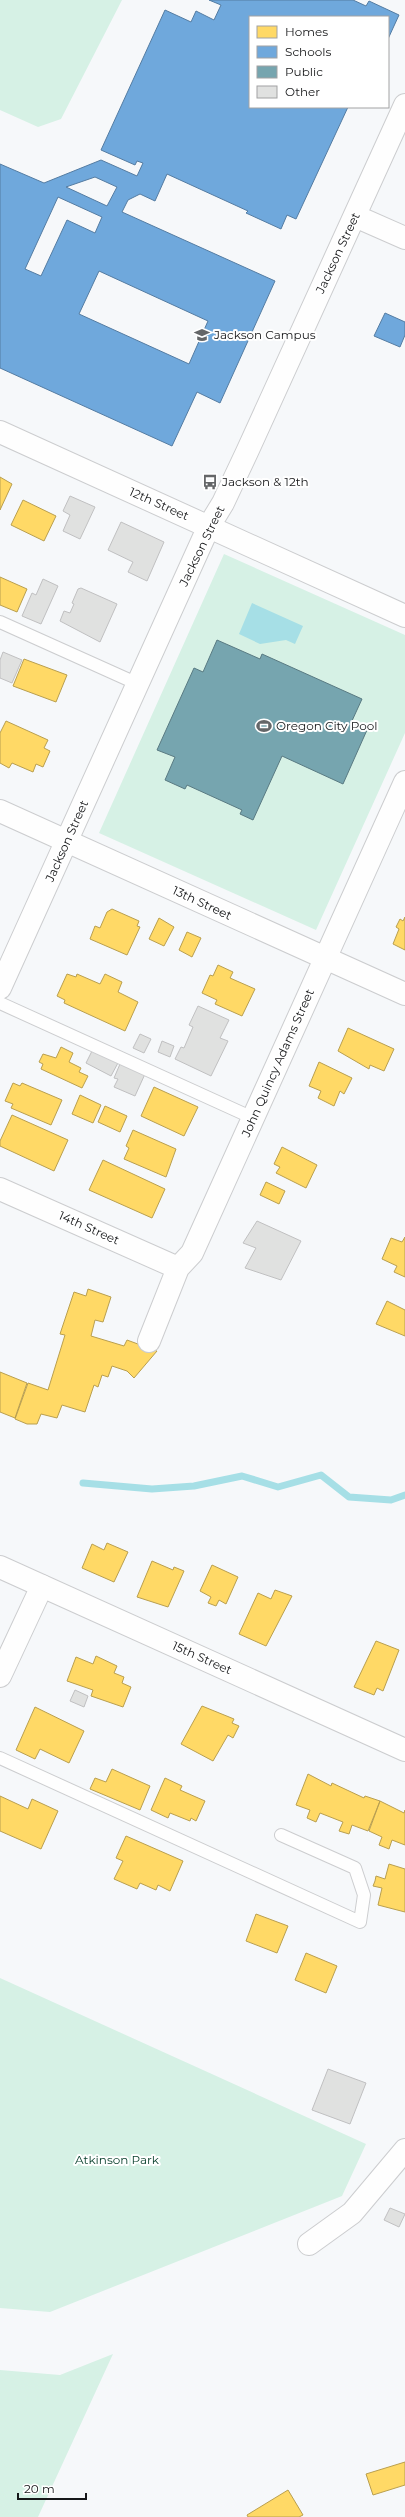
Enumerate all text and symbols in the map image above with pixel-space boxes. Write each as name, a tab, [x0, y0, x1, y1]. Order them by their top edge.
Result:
legend	[249, 16, 389, 108]
text: Homes	[285, 24, 328, 39]
text: Schools	[285, 44, 331, 59]
text: Public	[285, 64, 323, 79]
text: Other	[285, 84, 320, 99]
street label: Jackson Street	[312, 210, 363, 297]
school or university icon: Jackson Campus	[193, 326, 211, 344]
place label: Jackson Campus	[213, 327, 316, 342]
bus stop icon: Jackson & 12th	[201, 473, 219, 491]
place label: Jackson & 12th	[221, 474, 309, 489]
street label: 12th Street	[127, 484, 191, 523]
street label: Jackson Street	[175, 503, 228, 589]
sports icon: Oregon City Pool	[255, 717, 273, 735]
place label: Oregon City Pool	[276, 718, 377, 733]
street label: Jackson Street	[41, 798, 91, 885]
street label: 13th Street	[170, 882, 234, 923]
street label: John Quincy Adams Street	[238, 986, 317, 1140]
street label: 14th Street	[57, 1208, 122, 1248]
street label: 15th Street	[170, 1638, 234, 1677]
park label: Atkinson Park	[75, 2152, 160, 2167]
scale bar	[18, 2475, 86, 2501]
text: 20 m	[24, 2481, 55, 2496]

